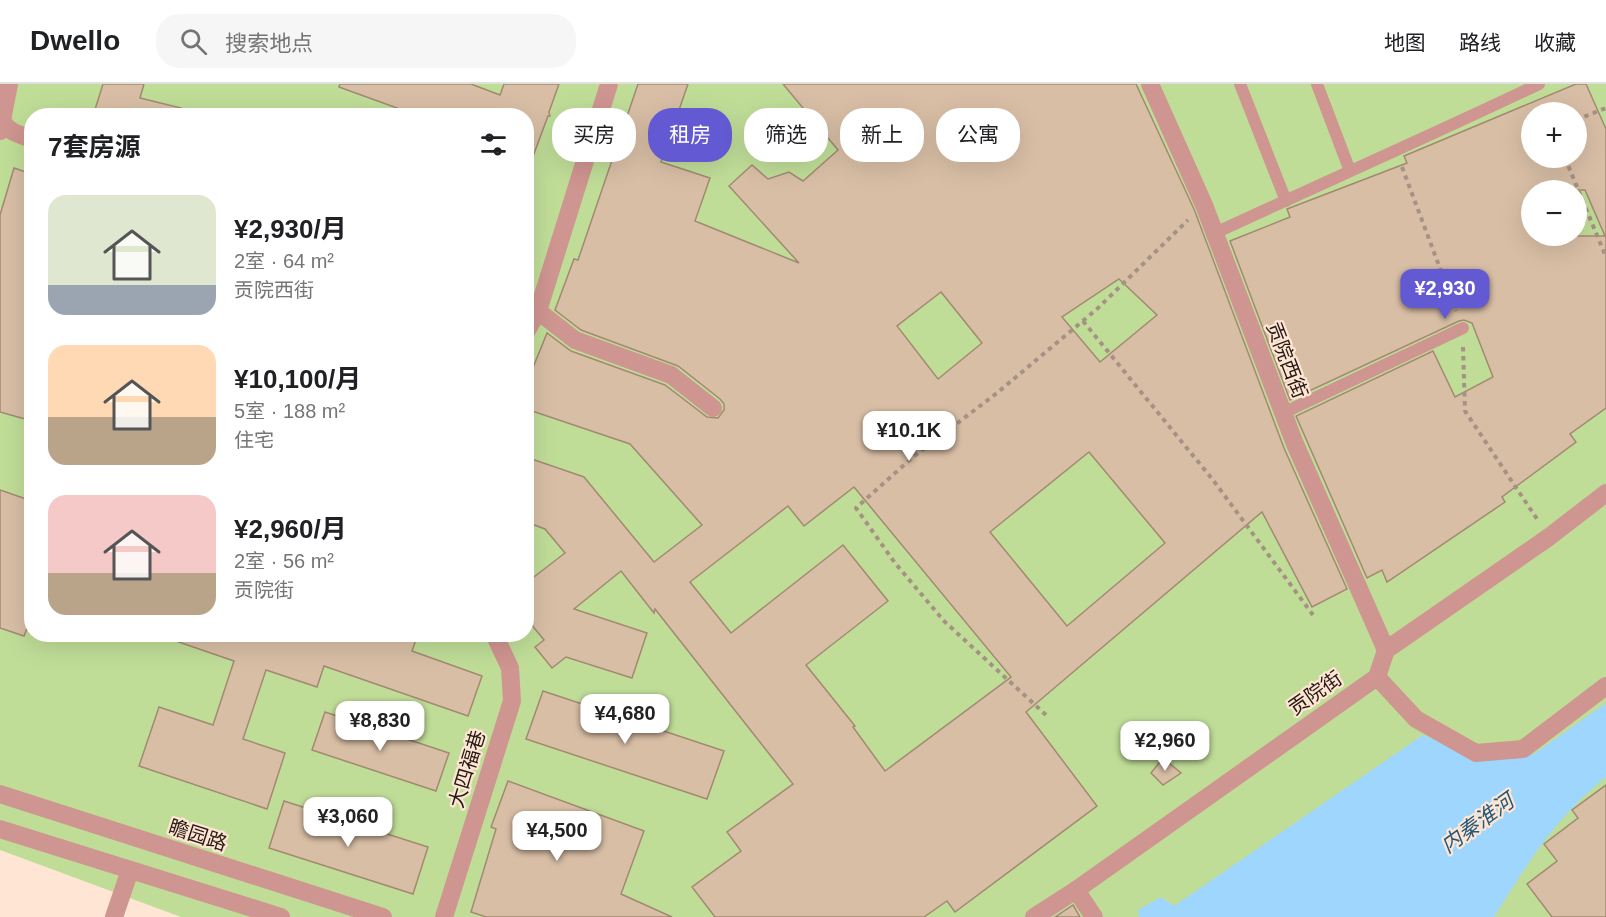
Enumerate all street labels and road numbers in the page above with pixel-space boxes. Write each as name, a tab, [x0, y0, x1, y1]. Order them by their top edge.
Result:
street label: 贡院西街	[1262, 319, 1312, 401]
street label: 贡院街	[1284, 667, 1346, 719]
street label: 大四福巷	[445, 728, 489, 810]
street label: 瞻园路	[166, 815, 230, 855]

